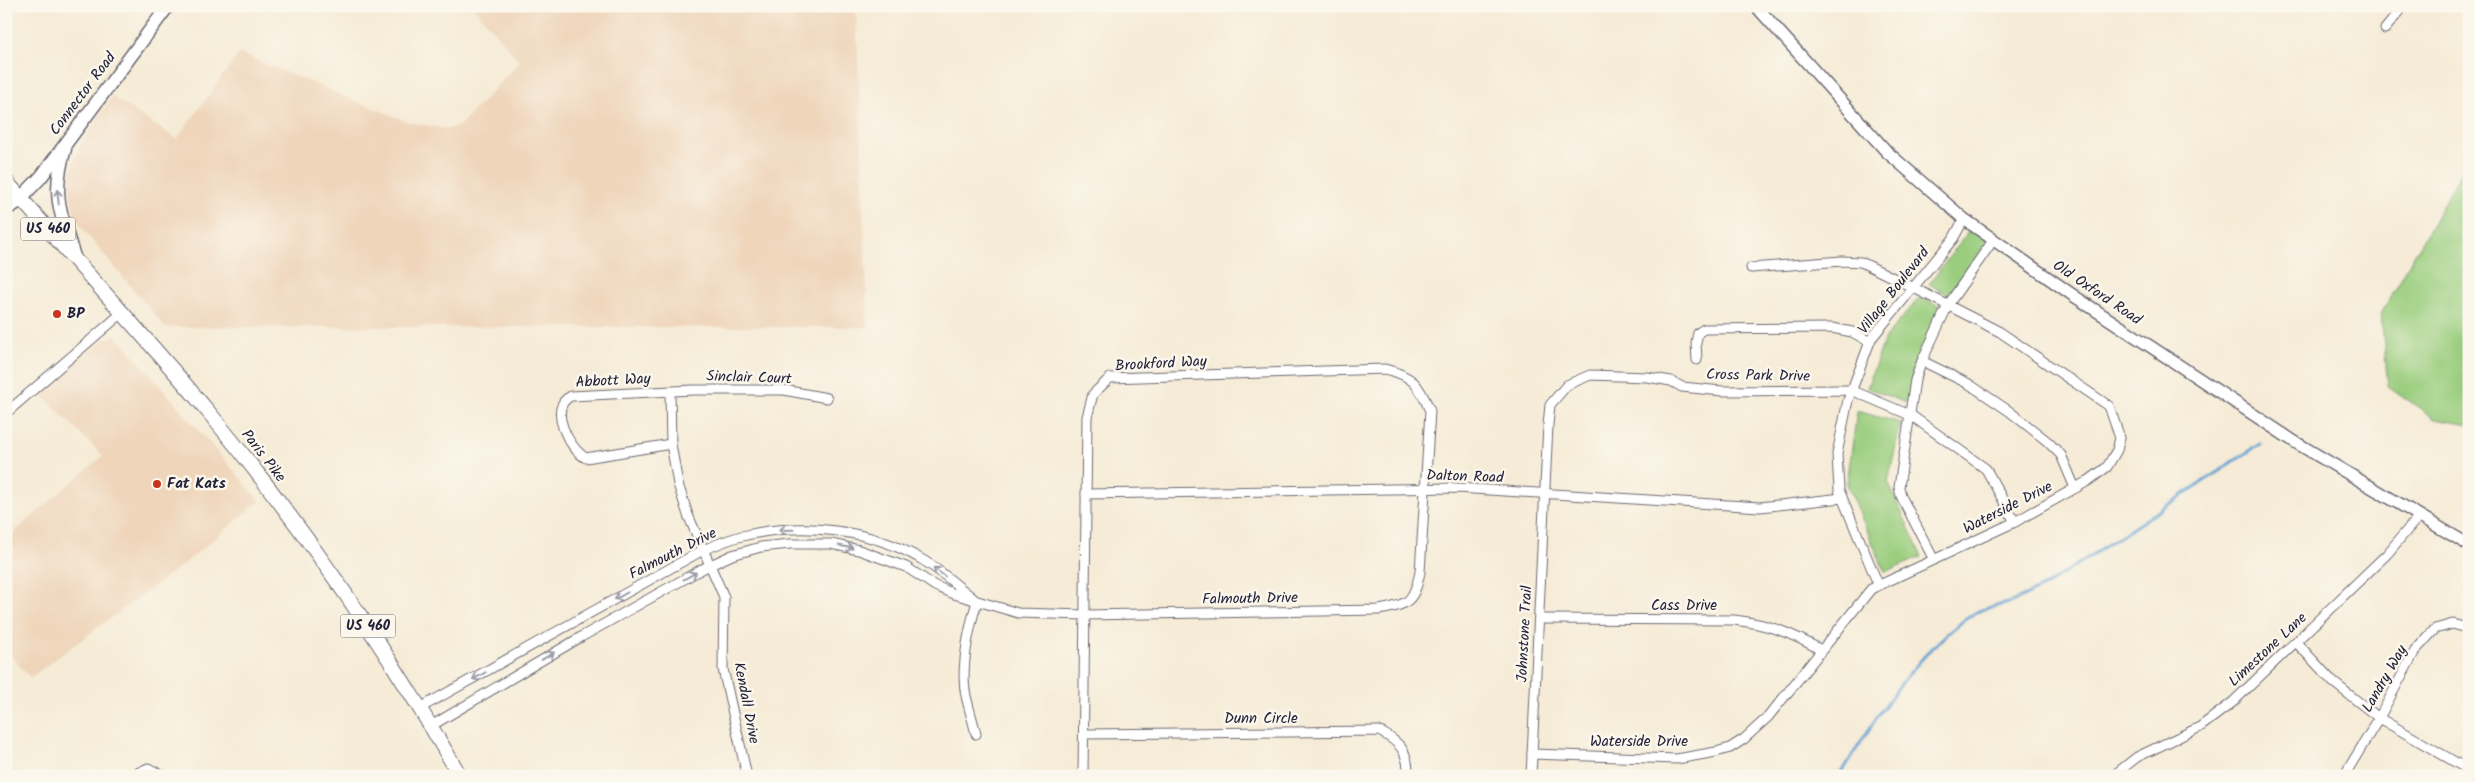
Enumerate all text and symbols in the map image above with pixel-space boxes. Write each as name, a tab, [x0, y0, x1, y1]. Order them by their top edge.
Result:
street label: Connector Road	[44, 47, 123, 141]
one-way arrow	[53, 189, 62, 205]
road number: US 460	[20, 218, 76, 240]
street label: Village Boulevard	[1852, 242, 1936, 340]
street label: Old Oxford Road	[2048, 254, 2147, 332]
place label: BP	[67, 302, 85, 326]
marker: BP	[51, 308, 63, 320]
street label: Brookford Way	[1115, 350, 1208, 378]
street label: Cross Park Drive	[1706, 363, 1810, 389]
street label: Sinclair Court	[706, 365, 792, 391]
street label: Abbott Way	[575, 367, 652, 395]
street label: Paris Pike	[235, 424, 292, 488]
street label: Dalton Road	[1426, 464, 1504, 490]
place label: Fat Kats	[167, 472, 226, 496]
street label: Waterside Drive	[1959, 475, 2057, 541]
marker: Fat Kats	[151, 478, 163, 490]
street label: Falmouth Drive	[625, 521, 721, 586]
one-way arrow	[778, 525, 794, 535]
one-way arrow	[837, 543, 853, 552]
one-way arrow	[933, 566, 946, 577]
one-way arrow	[682, 571, 697, 581]
street label: Johnstone Trail	[1510, 585, 1540, 683]
street label: Falmouth Drive	[1202, 586, 1298, 612]
one-way arrow	[614, 592, 628, 602]
street label: Cass Drive	[1651, 594, 1717, 618]
street label: Limestone Lane	[2223, 607, 2313, 693]
road number: US 460	[340, 614, 396, 638]
street label: Landry Way	[2356, 640, 2415, 717]
one-way arrow	[541, 651, 555, 661]
street label: Kendall Drive	[726, 660, 766, 746]
one-way arrow	[473, 672, 487, 682]
street label: Dunn Circle	[1224, 707, 1298, 731]
street label: Waterside Drive	[1590, 730, 1688, 754]

